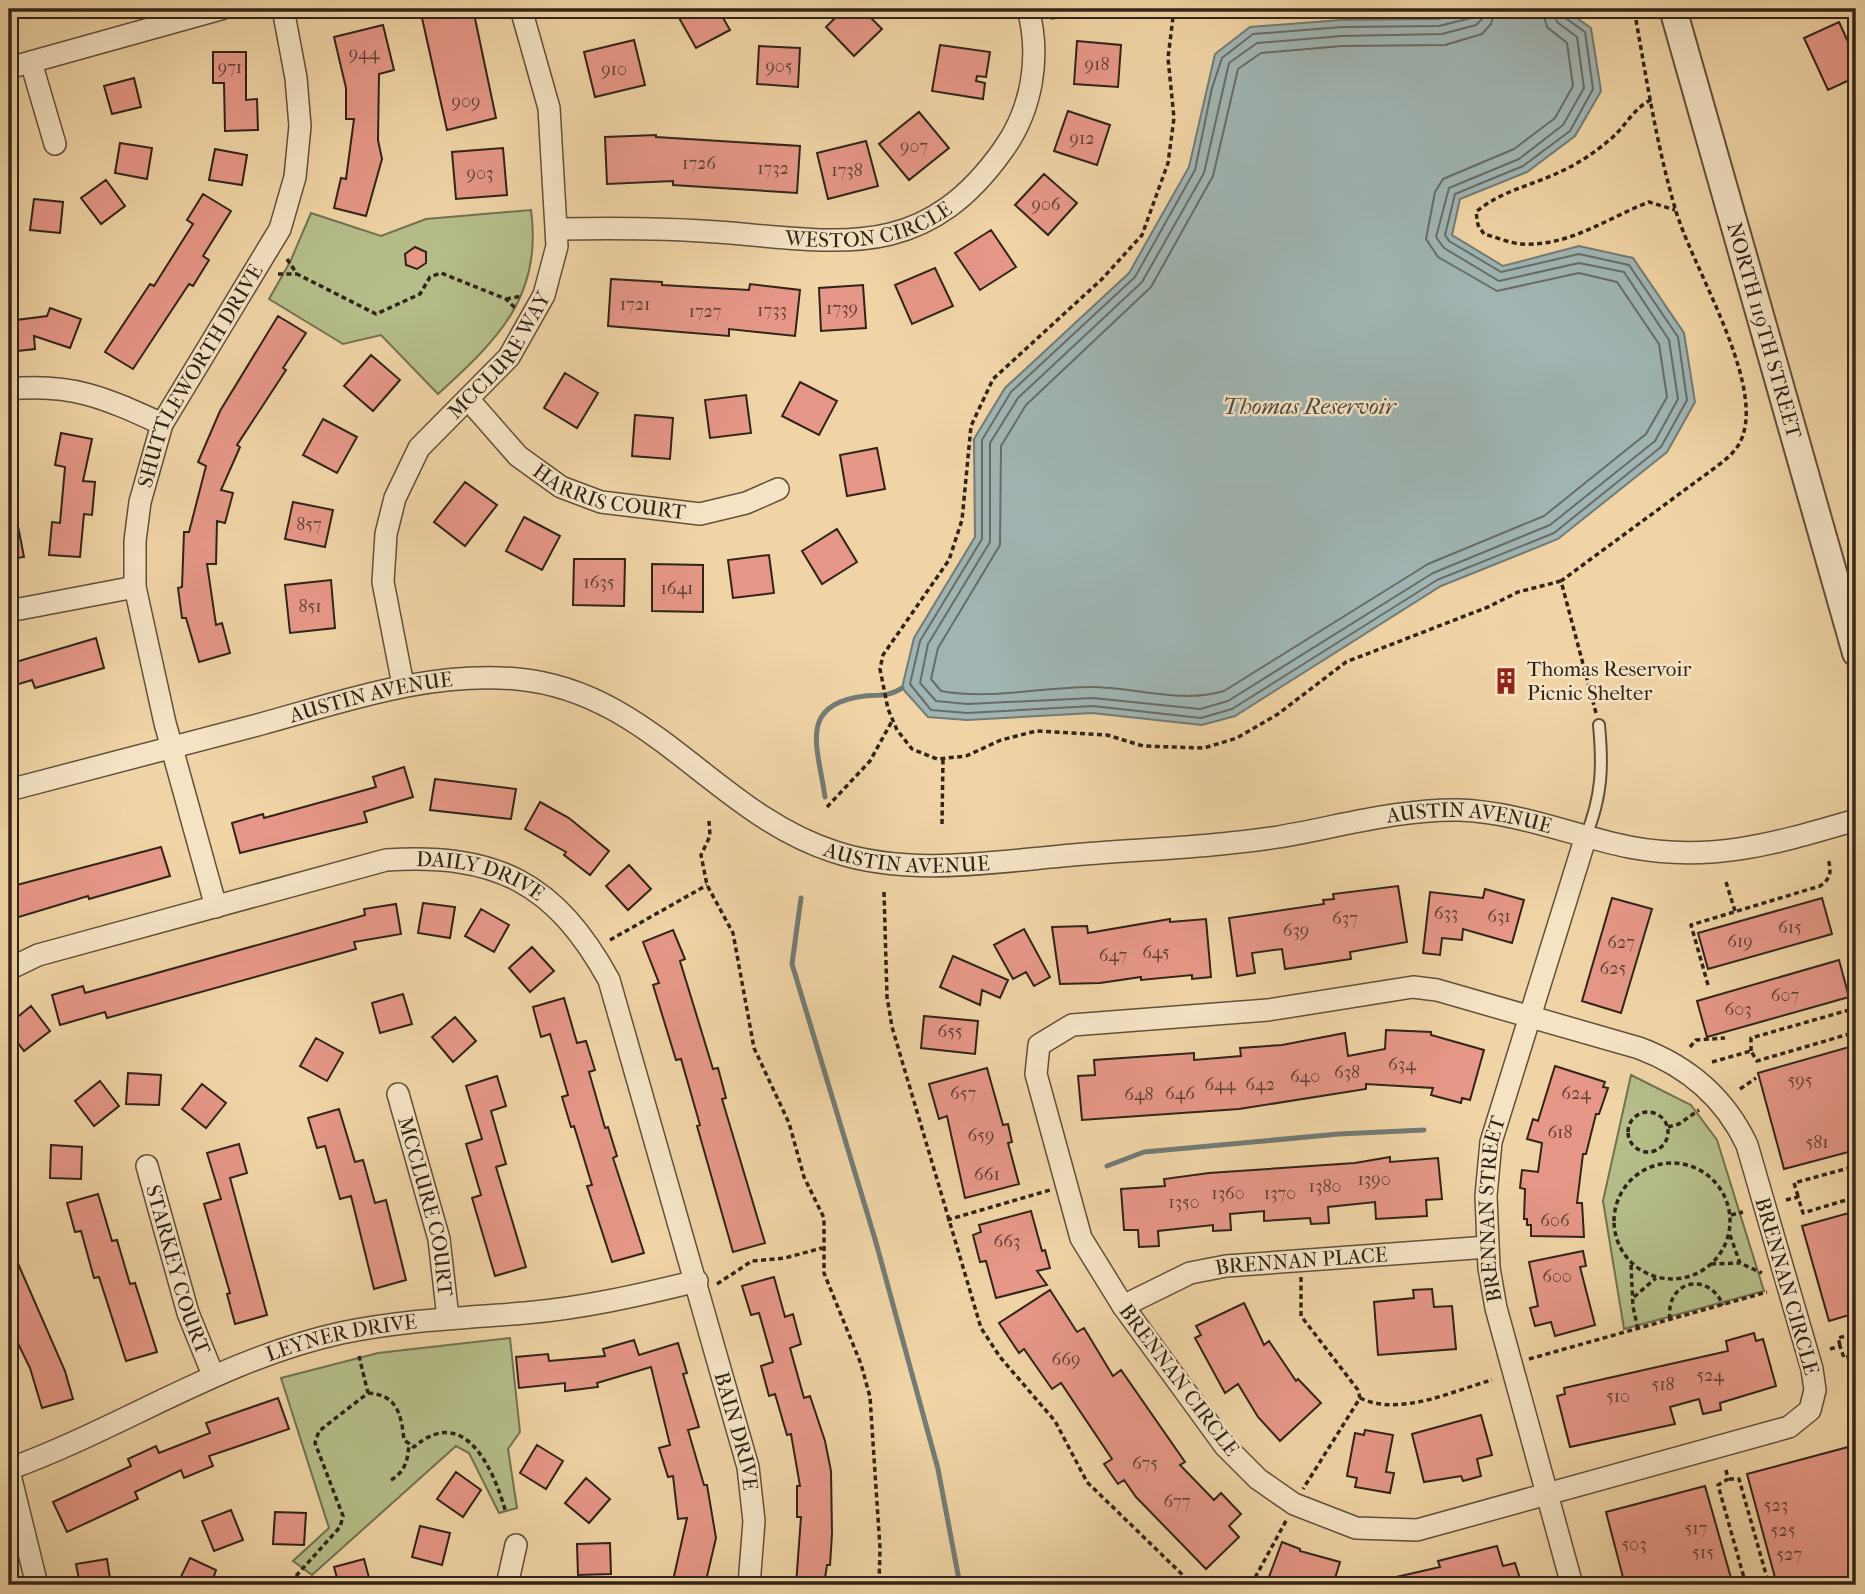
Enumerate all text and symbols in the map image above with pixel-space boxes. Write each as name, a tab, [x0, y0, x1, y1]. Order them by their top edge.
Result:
house number: 944	[349, 43, 380, 64]
house number: 918	[1085, 54, 1109, 75]
house number: 905	[765, 56, 793, 77]
house number: 971	[218, 57, 242, 78]
house number: 910	[601, 59, 627, 80]
house number: 909	[452, 91, 480, 112]
house number: 912	[1069, 128, 1095, 149]
house number: 907	[900, 136, 928, 157]
house number: 1726	[682, 153, 716, 174]
house number: 1732	[757, 158, 789, 179]
house number: 1738	[831, 160, 863, 181]
house number: 903	[467, 163, 493, 184]
house number: 906	[1031, 194, 1061, 215]
street label: WESTON CIRCLE	[783, 197, 956, 252]
street label: NORTH 119TH STREET	[1722, 220, 1807, 442]
street label: SHUTTLEWORTH DRIVE	[133, 260, 268, 490]
street label: MCCLURE WAY	[443, 287, 556, 424]
house number: 1721	[620, 294, 650, 315]
house number: 1739	[826, 298, 858, 319]
house number: 1733	[757, 300, 787, 321]
house number: 1727	[689, 301, 722, 322]
water label: Thomas Reservoir	[1223, 393, 1397, 420]
street label: HARRIS COURT	[528, 459, 688, 524]
house number: 857	[296, 514, 322, 535]
house number: 1635	[583, 572, 615, 593]
house number: 1641	[660, 578, 694, 599]
house number: 851	[298, 596, 322, 617]
place label: Thomas Reservoir Picnic Shelter	[1527, 657, 1691, 705]
building icon: Thomas Reservoir Picnic Shelter	[1491, 666, 1521, 696]
street label: AUSTIN AVENUE	[286, 667, 454, 728]
street label: AUSTIN AVENUE	[1384, 798, 1555, 838]
street label: AUSTIN AVENUE	[820, 837, 991, 878]
street label: DAILY DRIVE	[416, 847, 549, 906]
house number: 633	[1434, 903, 1458, 924]
house number: 631	[1487, 906, 1511, 927]
house number: 637	[1332, 908, 1358, 929]
house number: 615	[1778, 917, 1802, 938]
house number: 639	[1283, 920, 1309, 941]
house number: 619	[1727, 931, 1753, 952]
house number: 627	[1607, 932, 1635, 953]
house number: 645	[1142, 942, 1170, 963]
house number: 647	[1099, 945, 1128, 966]
house number: 625	[1600, 958, 1627, 979]
house number: 607	[1771, 985, 1799, 1006]
house number: 603	[1724, 999, 1752, 1020]
house number: 655	[937, 1021, 963, 1042]
house number: 634	[1388, 1054, 1416, 1075]
house number: 638	[1334, 1062, 1360, 1083]
house number: 640	[1290, 1066, 1320, 1087]
house number: 595	[1788, 1070, 1813, 1091]
house number: 644	[1204, 1074, 1236, 1095]
house number: 642	[1245, 1074, 1275, 1095]
house number: 657	[950, 1083, 976, 1104]
house number: 646	[1165, 1083, 1195, 1104]
house number: 624	[1561, 1083, 1591, 1104]
house number: 648	[1124, 1084, 1154, 1105]
street label: BRENNAN STREET	[1474, 1112, 1511, 1304]
street label: MCCLURE COURT	[393, 1114, 458, 1298]
house number: 618	[1547, 1122, 1573, 1143]
house number: 659	[968, 1125, 994, 1146]
house number: 581	[1805, 1132, 1829, 1153]
house number: 661	[974, 1164, 1000, 1185]
house number: 1390	[1357, 1169, 1391, 1190]
house number: 1380	[1309, 1176, 1341, 1197]
street label: STARKEY COURT	[141, 1182, 216, 1358]
house number: 1360	[1211, 1183, 1245, 1204]
house number: 1370	[1264, 1183, 1296, 1204]
house number: 1350	[1168, 1192, 1200, 1213]
street label: BRENNAN CIRCLE	[1750, 1194, 1824, 1378]
house number: 606	[1540, 1210, 1570, 1231]
house number: 663	[994, 1231, 1020, 1252]
street label: BRENNAN PLACE	[1213, 1242, 1389, 1280]
house number: 600	[1542, 1266, 1572, 1287]
street label: BRENNAN CIRCLE	[1114, 1299, 1244, 1461]
street label: LEYNER DRIVE	[263, 1310, 418, 1366]
house number: 669	[1052, 1349, 1080, 1370]
house number: 524	[1696, 1365, 1724, 1386]
street label: BAIN DRIVE	[709, 1369, 763, 1492]
house number: 518	[1651, 1374, 1675, 1395]
house number: 510	[1606, 1386, 1630, 1407]
house number: 675	[1132, 1453, 1158, 1474]
house number: 677	[1164, 1491, 1191, 1512]
house number: 523	[1764, 1495, 1788, 1516]
house number: 517	[1685, 1518, 1708, 1539]
house number: 525	[1771, 1520, 1796, 1541]
house number: 503	[1621, 1534, 1647, 1555]
house number: 515	[1692, 1542, 1714, 1563]
house number: 527	[1776, 1544, 1802, 1565]

